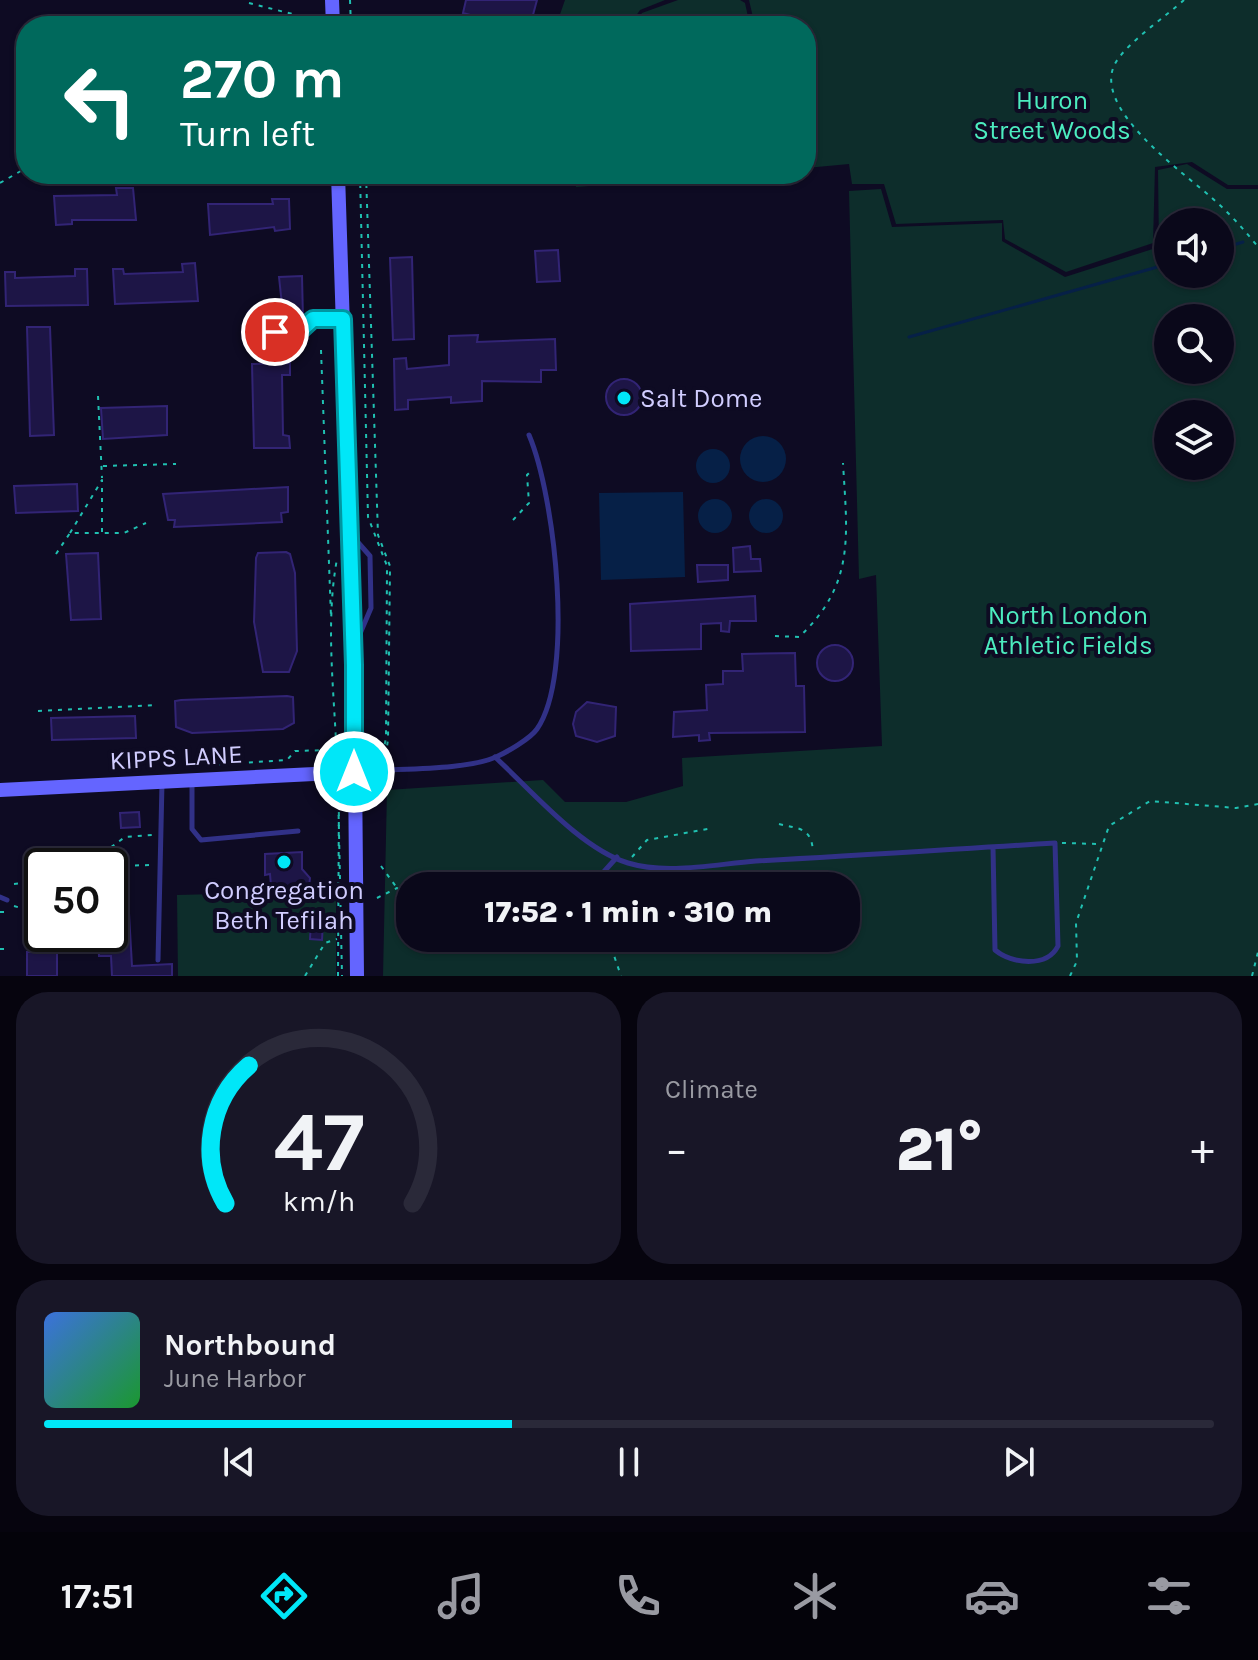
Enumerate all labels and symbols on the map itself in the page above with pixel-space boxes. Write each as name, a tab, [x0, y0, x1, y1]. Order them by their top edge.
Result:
park label: Huron Street Woods	[973, 85, 1131, 146]
pin	[241, 298, 309, 366]
place label: Salt Dome	[640, 383, 762, 414]
marker: Salt Dome	[615, 389, 633, 407]
park label: North London Athletic Fields	[983, 600, 1153, 661]
position arrow	[312, 730, 396, 814]
street label: KIPPS LANE	[109, 739, 243, 776]
speed limit sign: 50	[24, 848, 128, 952]
marker: Congregation Beth Tefilah	[275, 853, 293, 871]
place label: Congregation Beth Tefilah	[204, 875, 364, 936]

